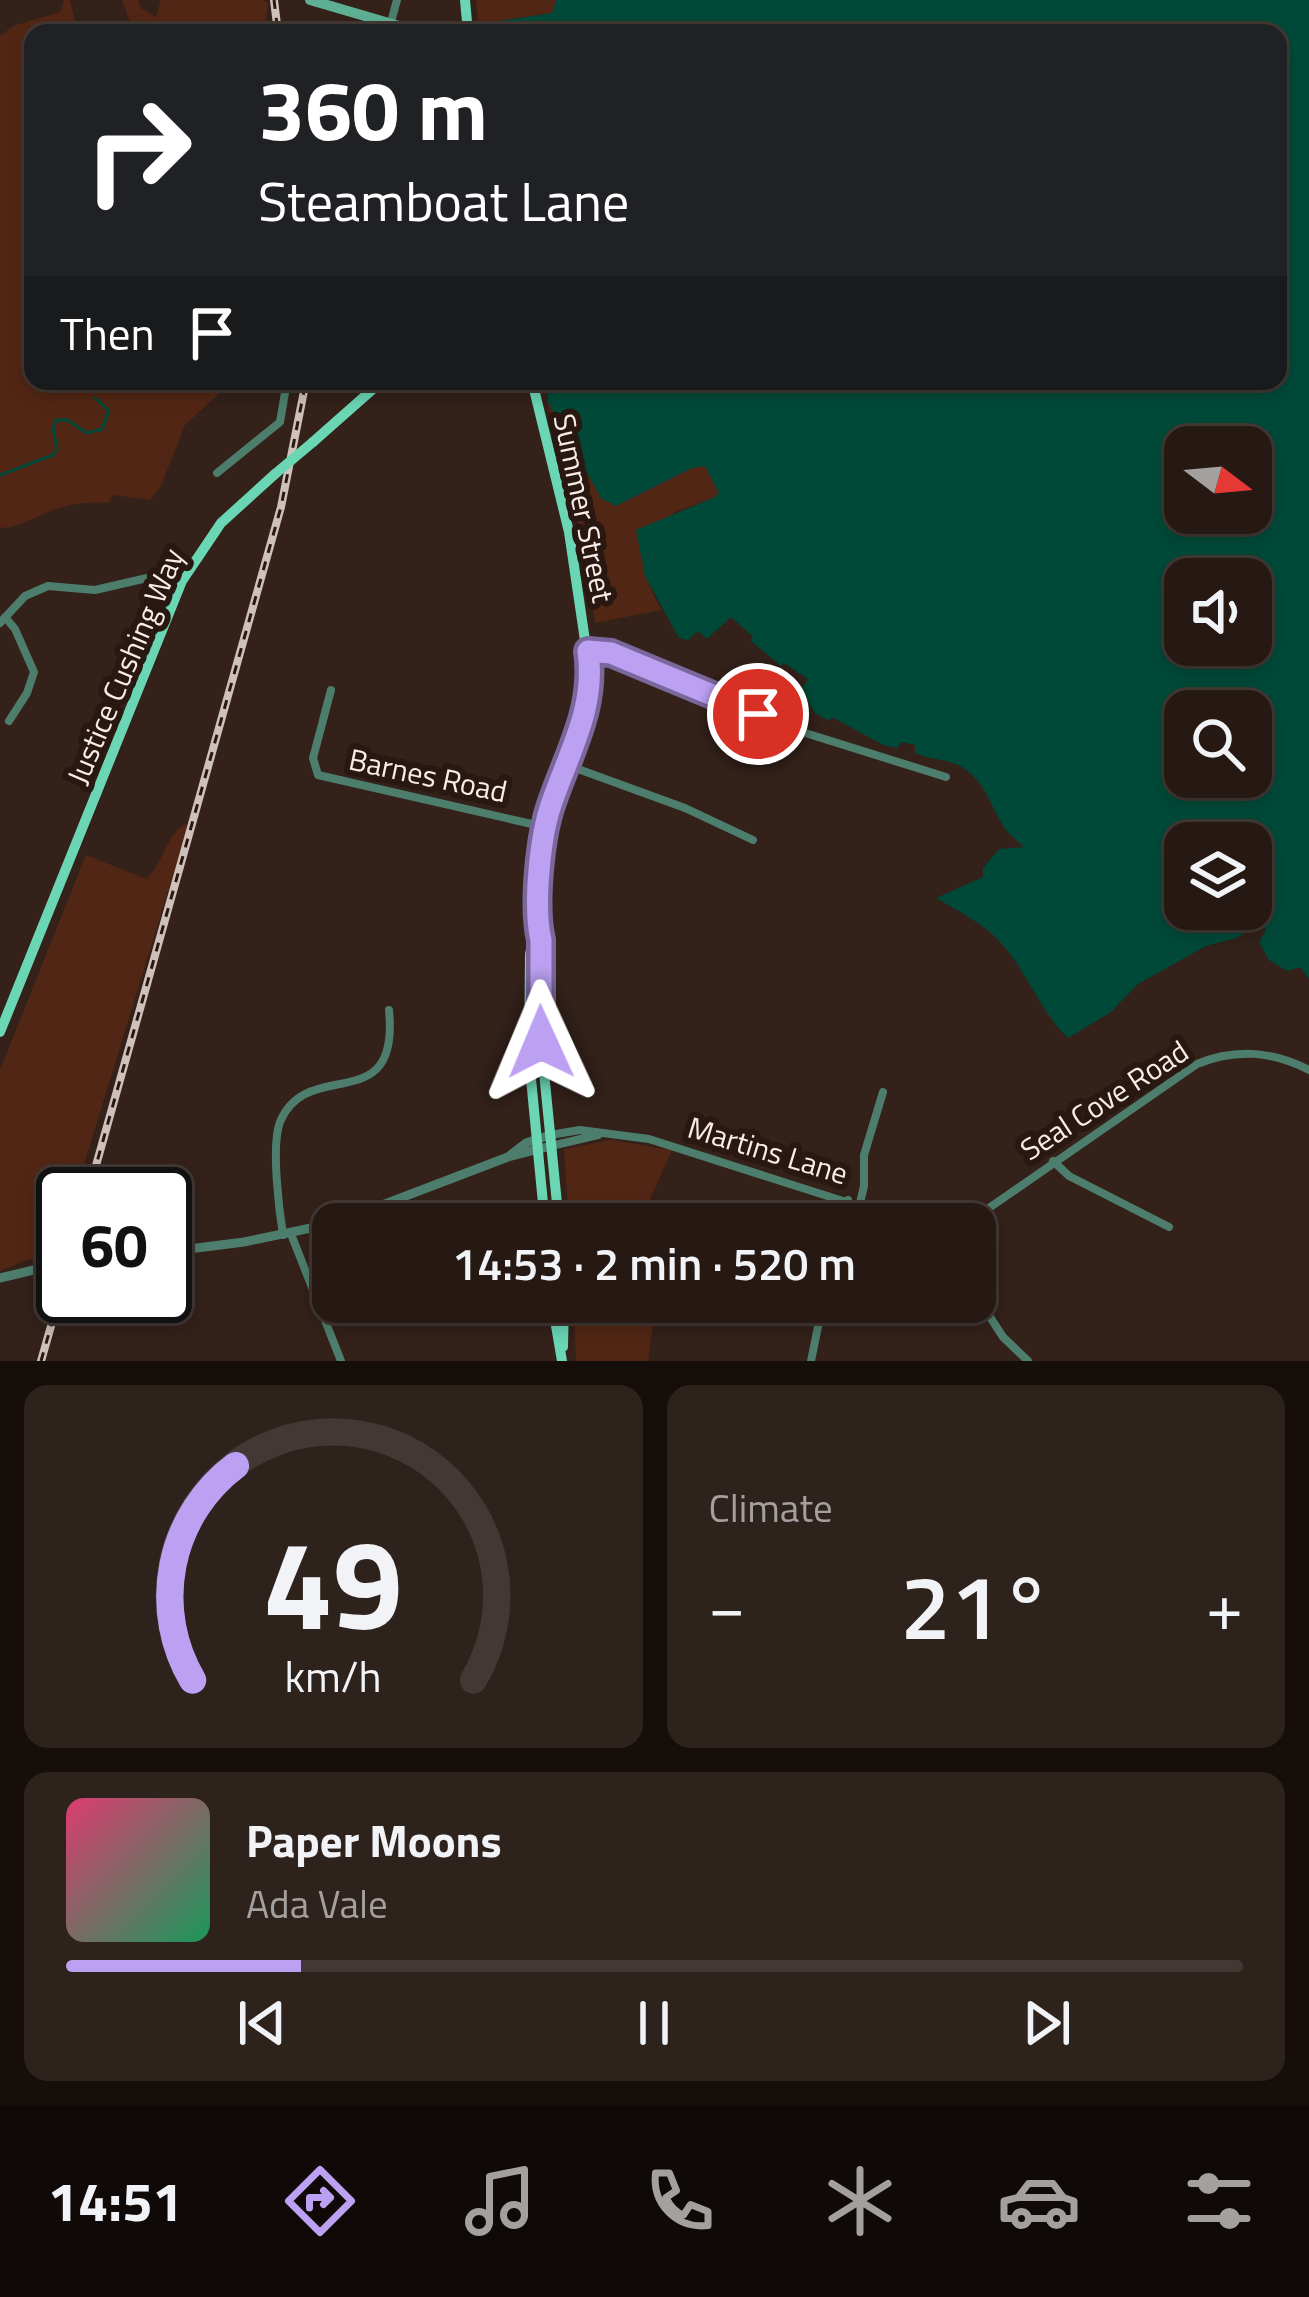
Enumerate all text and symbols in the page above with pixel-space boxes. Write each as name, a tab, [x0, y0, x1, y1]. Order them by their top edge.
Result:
text: 360 m	[258, 45, 488, 173]
icon: right	[60, 72, 216, 228]
text: Steamboat Lane	[258, 160, 629, 242]
text: Then	[60, 299, 155, 367]
icon: arrive	[179, 300, 245, 366]
street label: Summer Street	[542, 409, 627, 607]
north arrow	[1164, 426, 1272, 534]
map controls	[1164, 426, 1272, 930]
street label: Justice Cushing Way	[55, 541, 195, 791]
button: sound	[1164, 558, 1272, 666]
pin	[707, 663, 809, 765]
icon: arrive	[725, 681, 791, 747]
button: search	[1164, 690, 1272, 798]
street label: Barnes Road	[345, 736, 511, 814]
button: layers	[1164, 822, 1272, 930]
position arrow	[478, 979, 604, 1105]
street label: Seal Cove Road	[1011, 1028, 1197, 1172]
street label: Martins Lane	[682, 1104, 854, 1196]
speed limit sign: 60	[36, 1167, 192, 1323]
text: 14:53 · 2 min · 520 m	[452, 1229, 856, 1297]
text: Climate	[709, 1478, 833, 1537]
text: 49	[263, 1488, 403, 1677]
text: 21°	[900, 1537, 1051, 1674]
text: −	[709, 1555, 745, 1656]
text: +	[1206, 1555, 1243, 1656]
text: km/h	[285, 1642, 382, 1708]
text: Paper Moons	[246, 1806, 502, 1874]
text: Ada Vale	[246, 1874, 388, 1933]
icon: previous	[229, 1990, 295, 2056]
icon: pause	[621, 1990, 687, 2056]
icon: next	[1014, 1990, 1080, 2056]
icon: directions	[278, 2159, 362, 2243]
icon: music	[458, 2159, 542, 2243]
icon: phone	[638, 2159, 722, 2243]
icon: climate	[818, 2159, 902, 2243]
icon: car	[997, 2159, 1081, 2243]
icon: filters	[1177, 2159, 1261, 2243]
text: 14:51	[48, 2160, 183, 2242]

